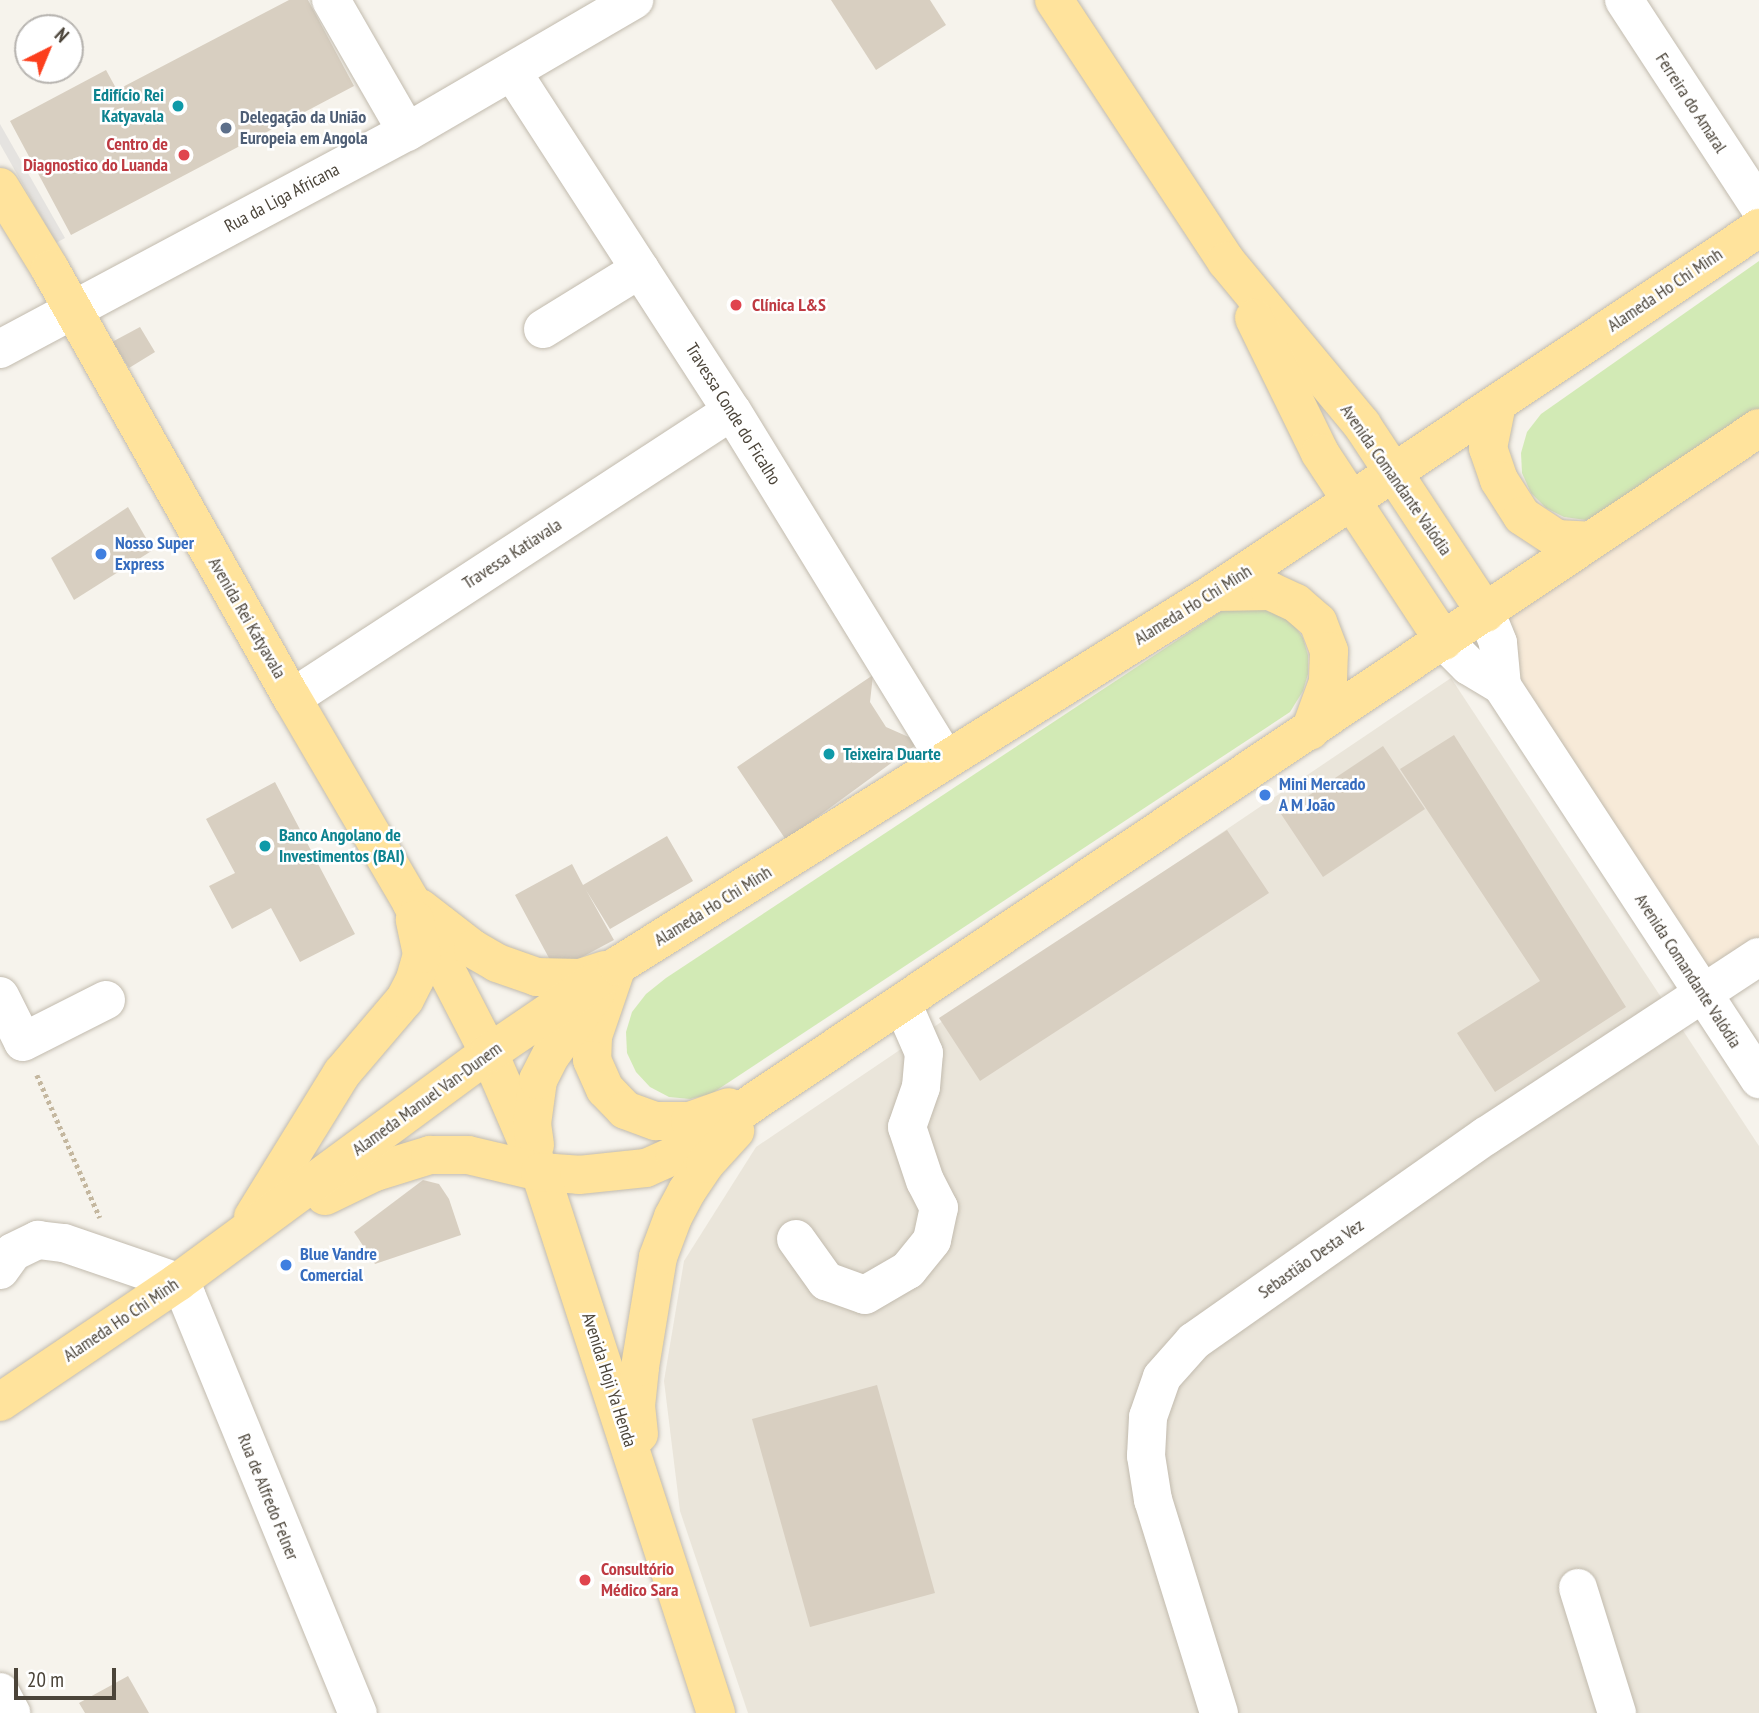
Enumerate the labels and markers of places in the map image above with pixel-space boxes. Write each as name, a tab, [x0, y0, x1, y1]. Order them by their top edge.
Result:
place label: Edifício Rei Katyavala	[93, 85, 164, 128]
marker: Edifício Rei Katyavala	[170, 98, 186, 114]
place label: Delegação da União Europeia em Angola	[240, 107, 368, 150]
marker: Delegação da União Europeia em Angola	[218, 120, 234, 136]
place label: Centro de Diagnostico do Luanda	[23, 134, 168, 176]
marker: Centro de Diagnostico do Luanda	[174, 145, 194, 165]
place label: Clínica L&S	[752, 294, 826, 316]
marker: Clínica L&S	[726, 295, 746, 315]
place label: Nosso Super Express	[115, 533, 194, 576]
marker: Nosso Super Express	[93, 546, 109, 562]
place label: Teixeira Duarte	[843, 743, 941, 765]
marker: Teixeira Duarte	[821, 746, 837, 762]
place label: Mini Mercado A M João	[1279, 774, 1366, 816]
marker: Mini Mercado A M João	[1257, 787, 1273, 803]
place label: Banco Angolano de Investimentos (BAI)	[279, 825, 405, 868]
marker: Banco Angolano de Investimentos (BAI)	[257, 838, 273, 854]
place label: Blue Vandre Comercial	[300, 1244, 377, 1286]
marker: Blue Vandre Comercial	[278, 1257, 294, 1273]
place label: Consultório Médico Sara	[601, 1559, 679, 1602]
marker: Consultório Médico Sara	[575, 1570, 595, 1590]

